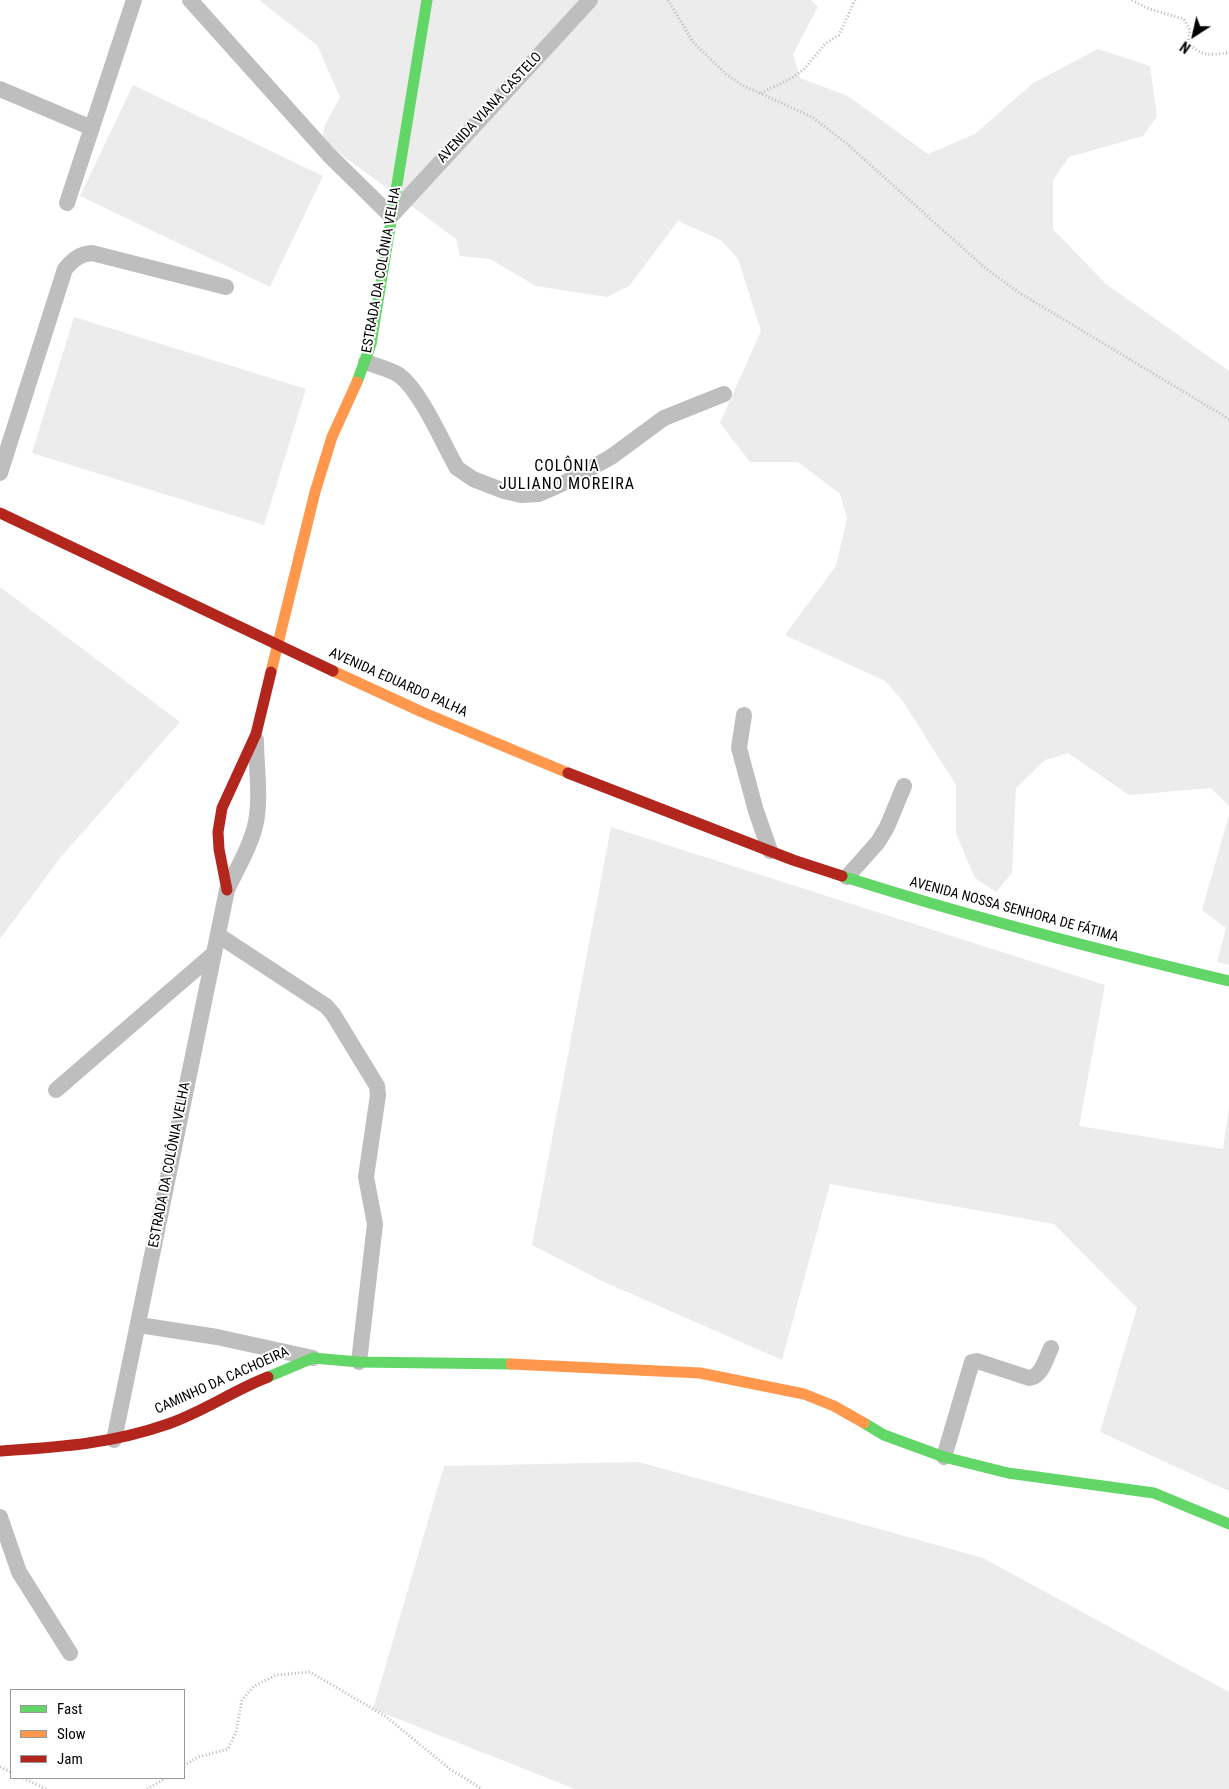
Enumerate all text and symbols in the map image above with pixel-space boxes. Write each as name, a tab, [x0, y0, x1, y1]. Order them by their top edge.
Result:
north arrow	[1169, 10, 1219, 60]
text: N	[1177, 38, 1194, 56]
street label: AVENIDA VIANA CASTELO	[434, 49, 546, 167]
street label: ESTRADA DA COLÔNIA VELHA	[359, 186, 405, 354]
district label: COLÔNIA JULIANO MOREIRA	[497, 457, 637, 495]
street label: AVENIDA EDUARDO PALHA	[326, 645, 470, 721]
street label: AVENIDA NOSSA SENHORA DE FÁTIMA	[908, 874, 1120, 946]
street label: ESTRADA DA COLÔNIA VELHA	[146, 1081, 194, 1249]
street label: CAMINHO DA CACHOEIRA	[152, 1344, 292, 1418]
legend	[10, 1689, 185, 1779]
text: Fast	[57, 1700, 82, 1718]
text: Slow	[57, 1725, 86, 1743]
text: Jam	[57, 1750, 83, 1768]

